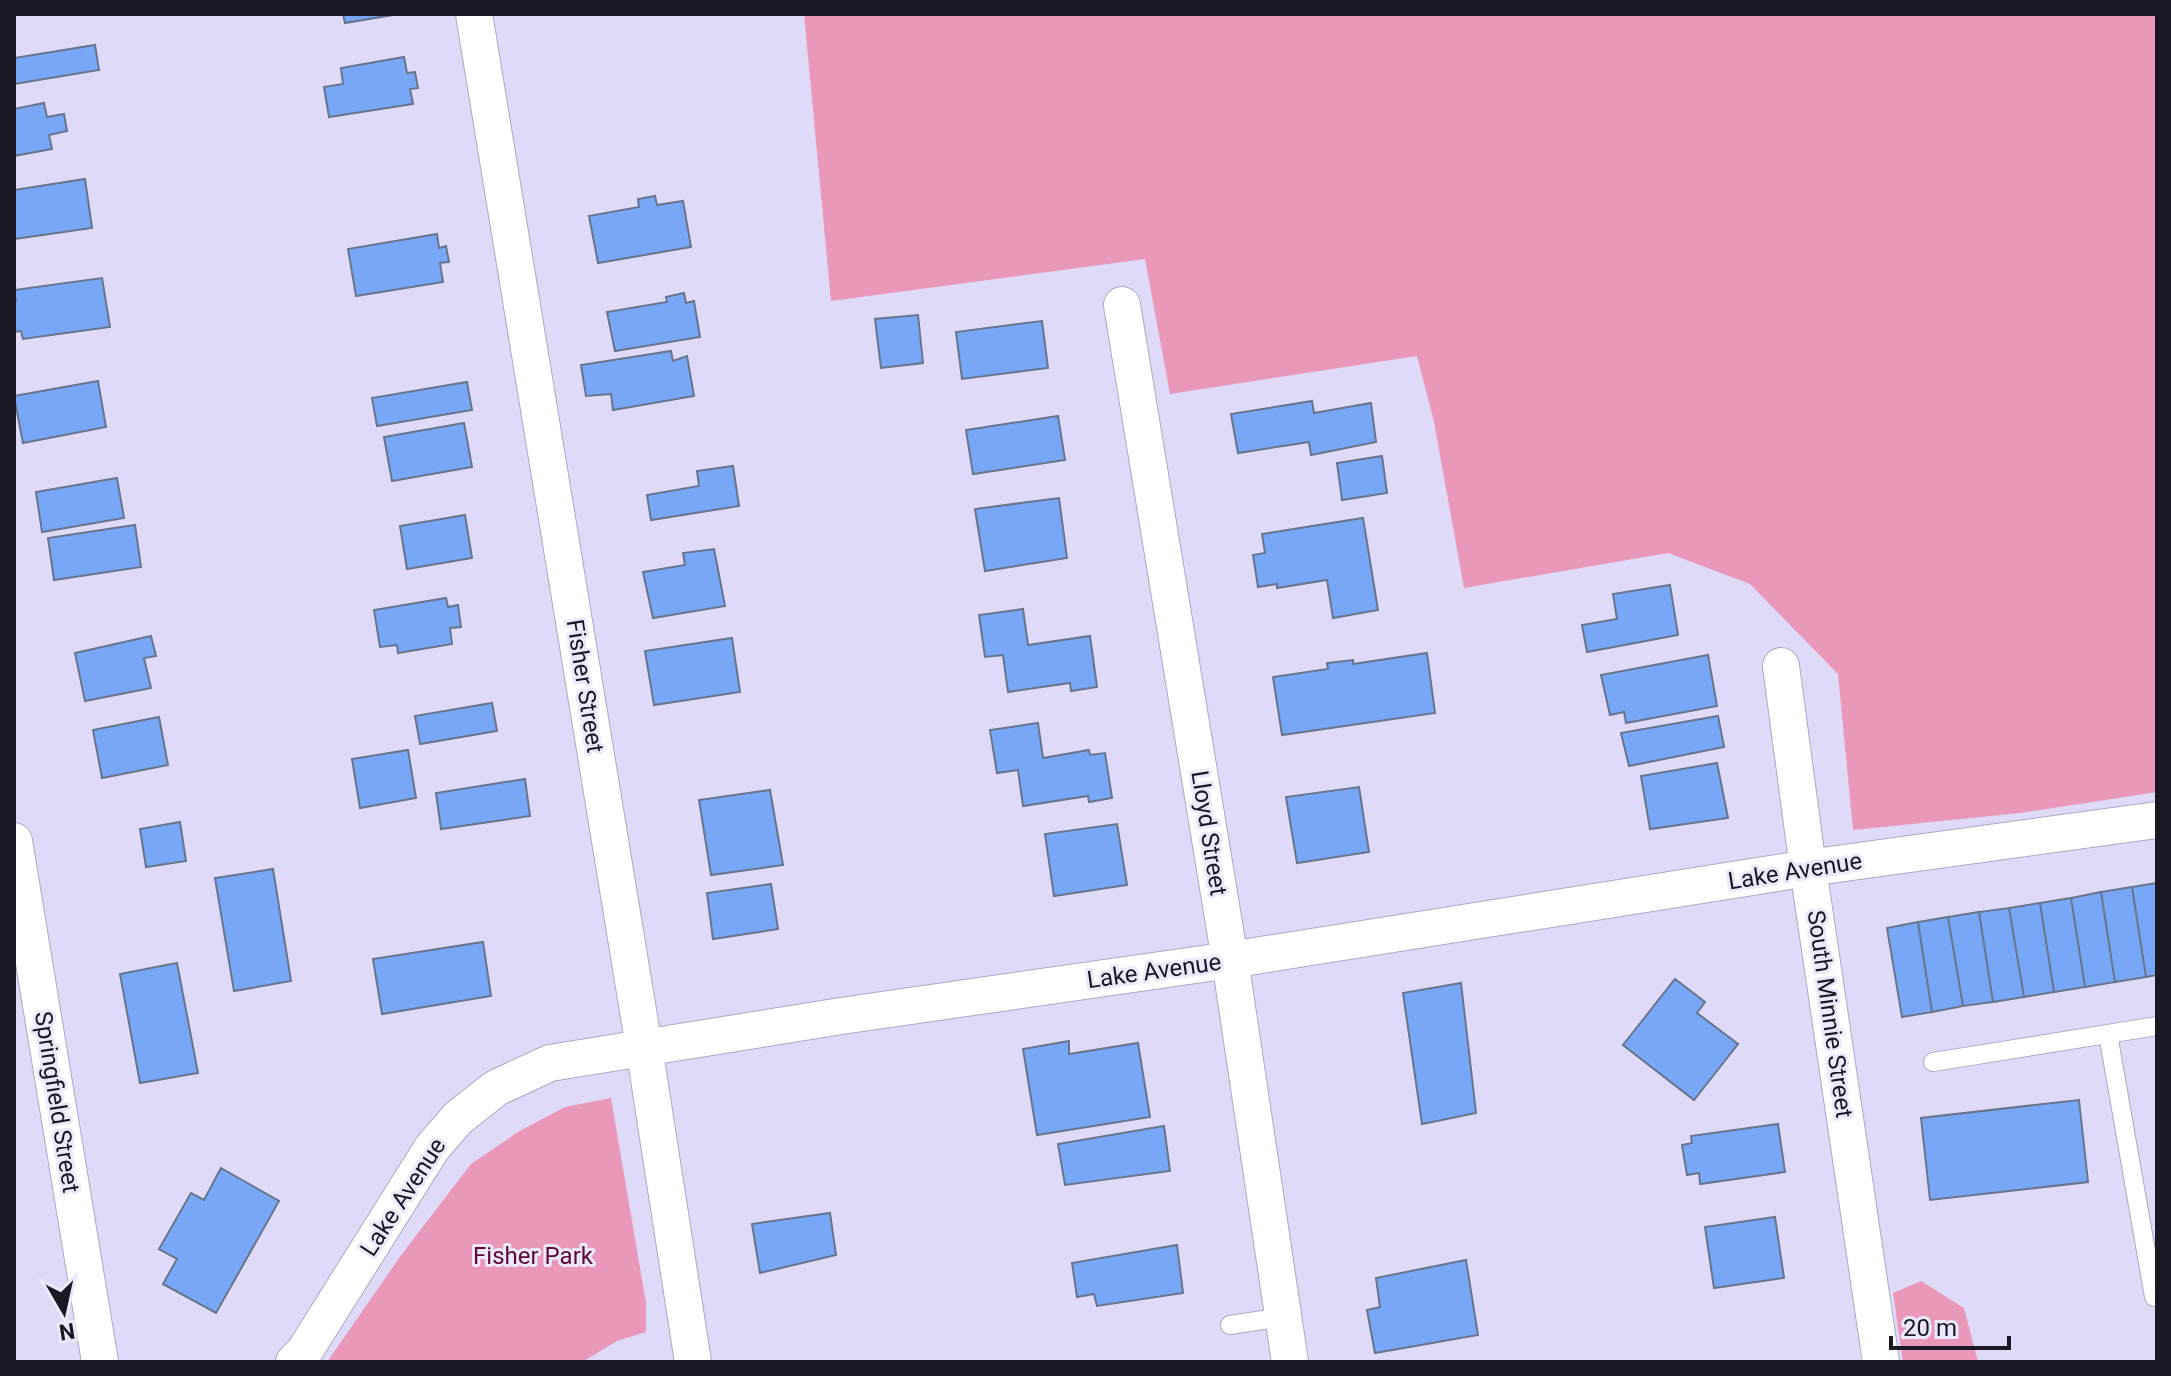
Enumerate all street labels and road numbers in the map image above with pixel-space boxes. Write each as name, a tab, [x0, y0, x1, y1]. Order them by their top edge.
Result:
street label: Fisher Street	[561, 617, 609, 755]
street label: Lloyd Street	[1185, 768, 1233, 898]
street label: Lake Avenue	[1726, 847, 1864, 895]
street label: South Minnie Street	[1802, 908, 1858, 1120]
street label: Lake Avenue	[1085, 948, 1223, 994]
street label: Springfield Street	[29, 1009, 85, 1195]
street label: Lake Avenue	[354, 1133, 452, 1261]

